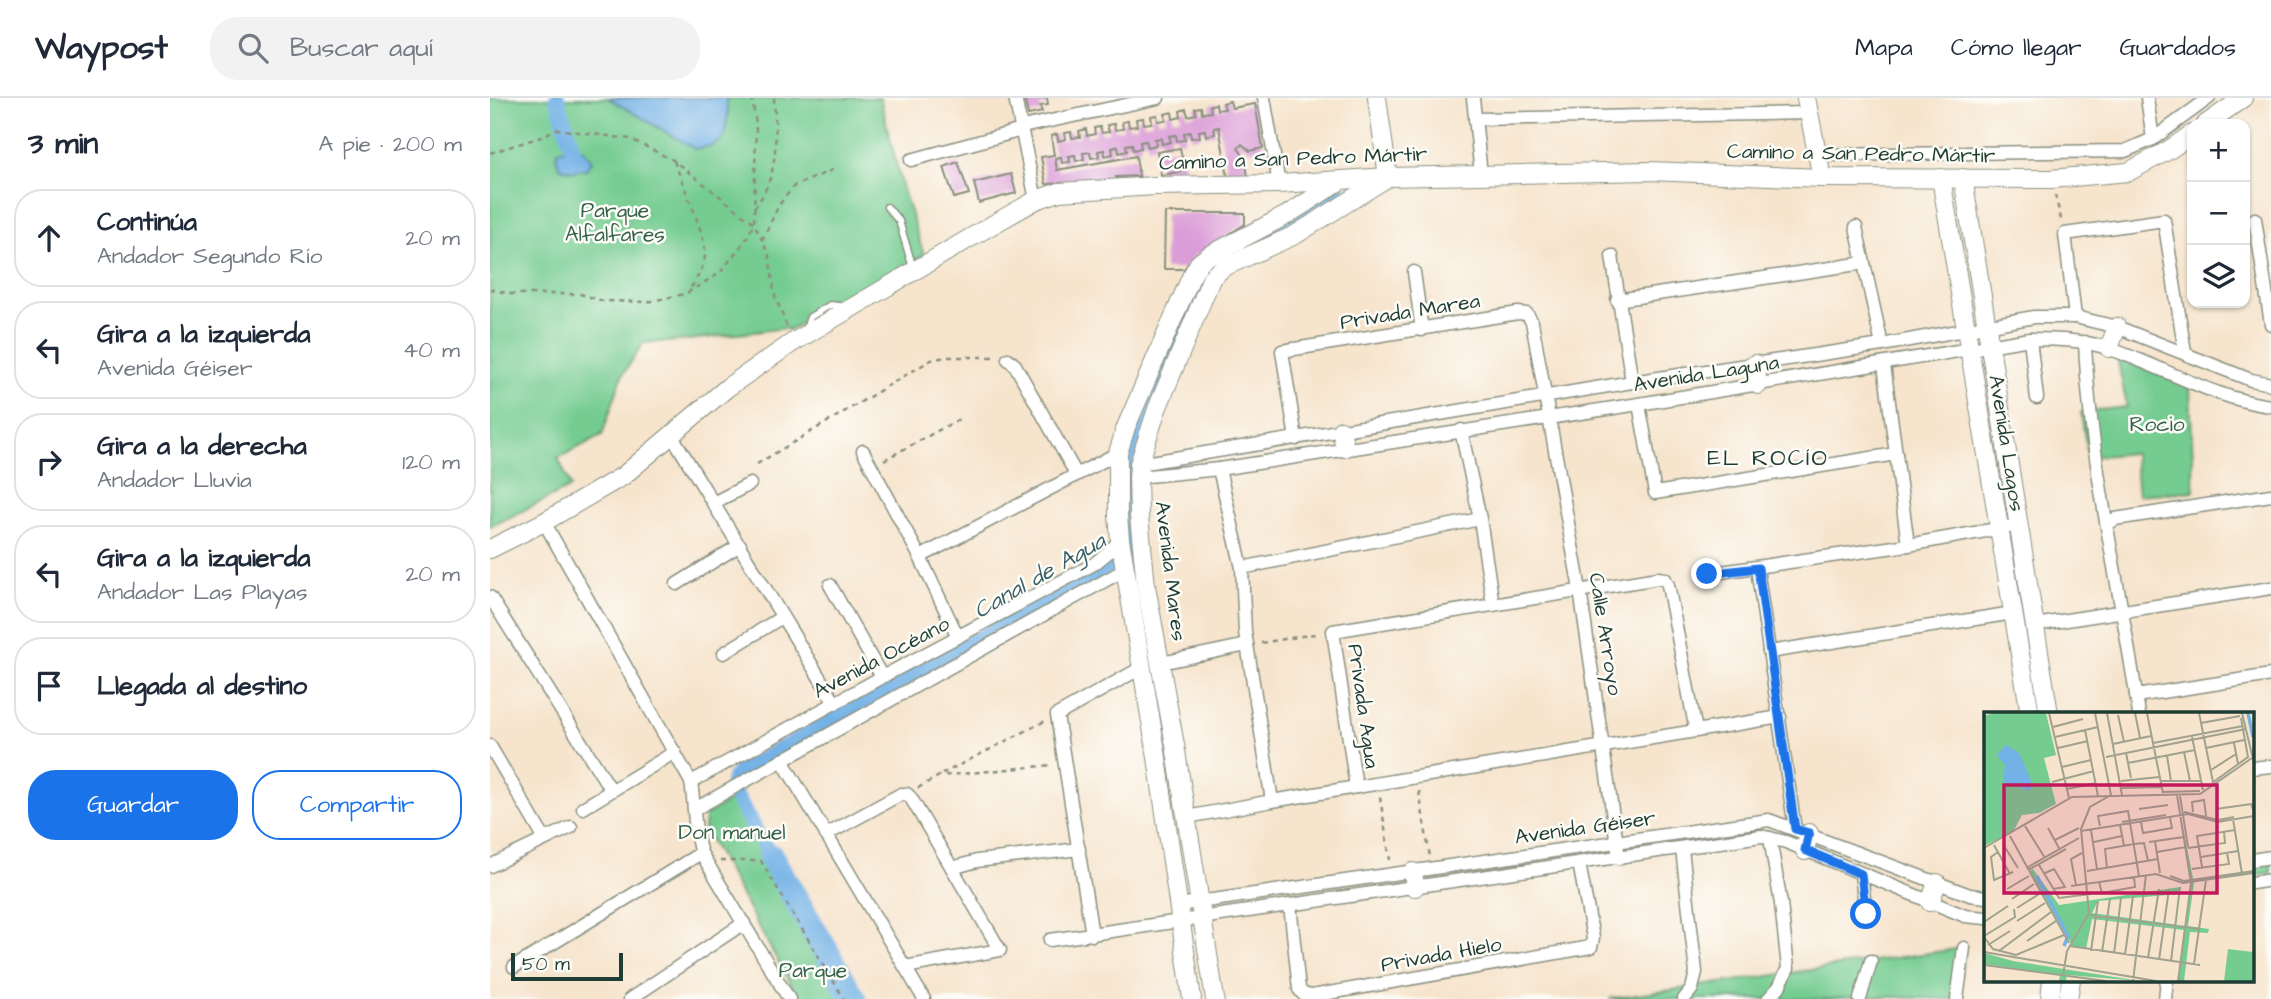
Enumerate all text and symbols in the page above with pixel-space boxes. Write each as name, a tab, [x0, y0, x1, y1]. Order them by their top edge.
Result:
search box	[210, 17, 700, 80]
text: Waypost	[35, 25, 168, 71]
icon: search	[234, 29, 272, 67]
text: Buscar aquí	[290, 30, 433, 66]
text: Mapa	[1855, 31, 1913, 65]
text: Cómo llegar	[1951, 31, 2081, 65]
text: Guardados	[2119, 31, 2236, 65]
map controls	[2187, 119, 2250, 308]
button: +	[2187, 119, 2250, 182]
text: 3 min	[28, 123, 98, 165]
text: A pie · 200 m	[318, 128, 462, 160]
street label: Camino a San Pedro Mártir	[1727, 137, 1996, 170]
street label: Camino a San Pedro Mártir	[1158, 139, 1428, 178]
button: −	[2187, 182, 2250, 245]
park label: Parque Alfalfares	[565, 196, 665, 249]
text: Continúa	[97, 204, 197, 240]
icon: ahead	[30, 219, 68, 257]
text: 20 m	[405, 222, 460, 254]
text: Andador Segundo Río	[97, 240, 322, 272]
button: layers	[2187, 245, 2250, 308]
street label: Privada Marea	[1338, 286, 1482, 337]
text: Gira a la izquierda	[97, 316, 311, 352]
icon: left	[30, 331, 68, 369]
text: 40 m	[403, 334, 460, 366]
street label: Avenida Laguna	[1631, 348, 1782, 401]
text: Avenida Géiser	[97, 352, 252, 384]
street label: Avenida Lagos	[1979, 373, 2032, 514]
park label: Rocio	[2129, 410, 2185, 439]
text: Gira a la derecha	[97, 428, 307, 464]
district label: EL ROCÍO	[1707, 442, 1829, 474]
icon: right	[30, 443, 68, 481]
text: 120 m	[402, 446, 460, 478]
text: Andador Lluvia	[97, 464, 252, 496]
street label: Avenida Mares	[1148, 499, 1193, 643]
water label: Canal de Agua	[968, 525, 1113, 627]
text: Gira a la izquierda	[97, 540, 311, 576]
icon: left	[30, 555, 68, 593]
text: 20 m	[405, 558, 460, 590]
route end	[1691, 558, 1722, 589]
street label: Calle Arroyo	[1580, 571, 1630, 698]
text: Andador Las Playas	[97, 576, 308, 608]
street label: Avenida Océano	[808, 609, 955, 706]
street label: Privada Agua	[1338, 642, 1387, 771]
icon: arrive	[30, 667, 68, 705]
text: Llegada al destino	[97, 668, 307, 704]
inset map	[1984, 712, 2254, 982]
button: Guardar	[28, 770, 238, 840]
button: Compartir	[252, 770, 462, 840]
street label: Avenida Géiser	[1513, 803, 1658, 852]
park label: Don manuel	[678, 818, 786, 847]
route start	[1850, 898, 1881, 929]
street label: Privada Hielo	[1379, 930, 1504, 979]
scale bar	[511, 950, 623, 982]
text: 50 m	[522, 951, 570, 978]
park label: Parque	[779, 956, 847, 985]

